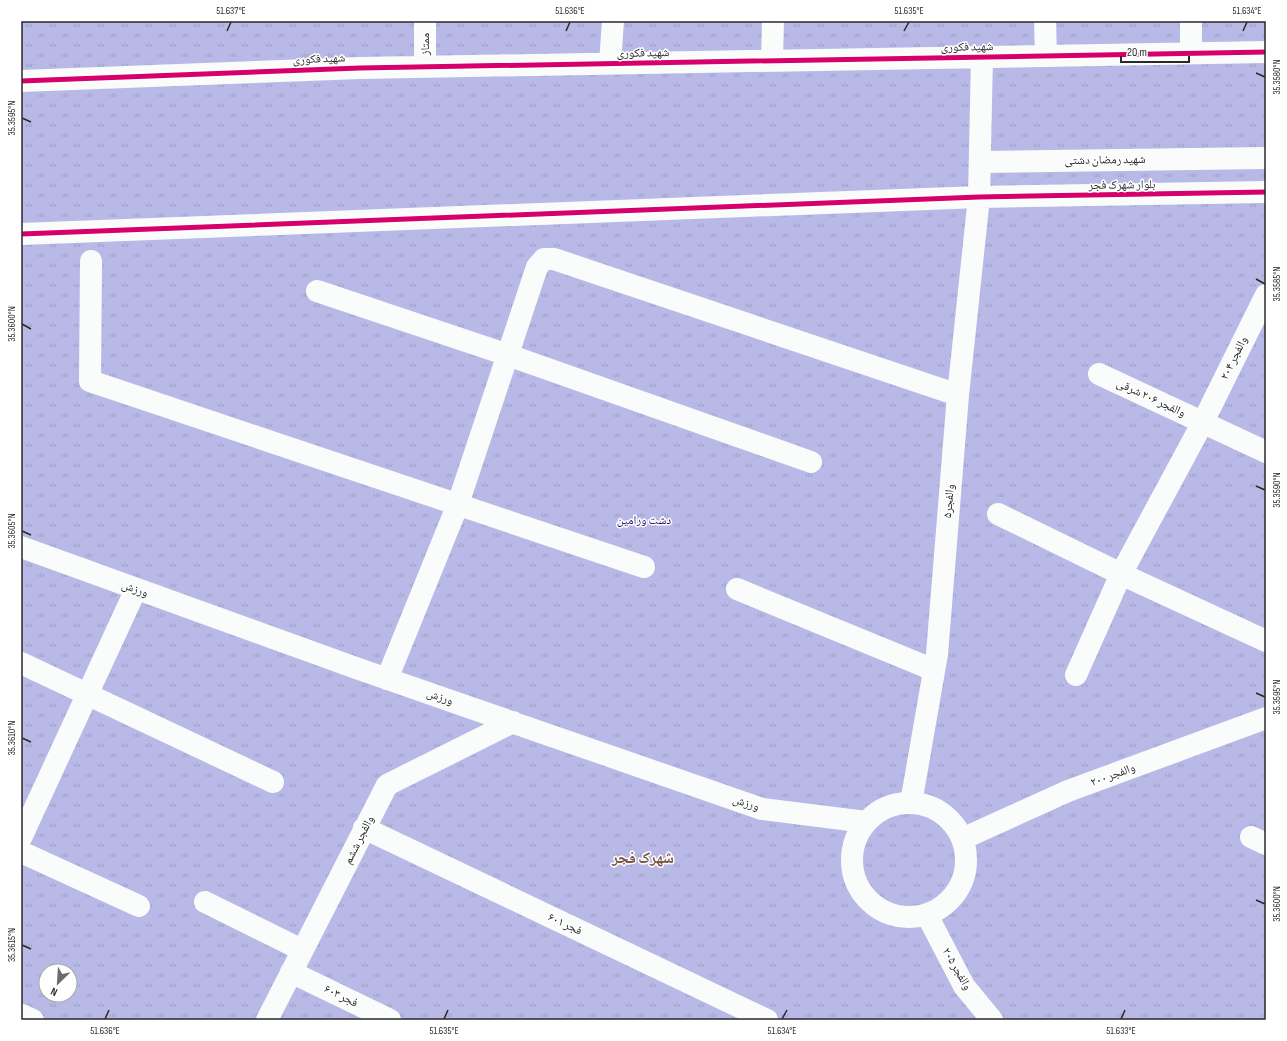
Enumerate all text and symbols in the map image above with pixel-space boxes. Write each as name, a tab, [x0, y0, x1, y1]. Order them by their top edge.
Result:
text: 51.637°E	[216, 5, 246, 17]
text: 51.636°E	[555, 5, 585, 17]
text: 51.635°E	[894, 5, 924, 17]
text: 51.634°E	[1233, 5, 1261, 17]
street label: ممتاز	[418, 33, 433, 56]
scale bar	[1121, 38, 1189, 64]
street label: شهید فکوری	[941, 39, 994, 55]
street label: شهید فکوری	[617, 45, 670, 61]
text: 20 m	[1127, 45, 1147, 60]
street label: شهید فکوری	[292, 51, 346, 67]
text: 35.3580°N	[1271, 59, 1283, 95]
text: 35.3595°N	[6, 101, 18, 135]
street label: شهید رمضان دشتی	[1064, 152, 1146, 168]
street label: بلوار شهرک فجر	[1087, 177, 1156, 193]
text: 35.3585°N	[1271, 267, 1283, 301]
text: 35.3600°N	[6, 306, 18, 342]
street label: والفجر ۲۰۴	[1217, 334, 1251, 382]
street label: والفجر ۲۰۶ شرقی	[1114, 375, 1188, 421]
text: 35.3590°N	[1271, 472, 1283, 508]
street label: والفجر۵	[940, 483, 958, 519]
text: 35.3605°N	[6, 513, 18, 549]
park label: دشت ورامین	[617, 513, 671, 528]
street label: ورزش	[120, 577, 150, 601]
text: 35.3595°N	[1271, 680, 1283, 714]
street label: ورزش	[425, 686, 455, 708]
text: 35.3610°N	[6, 721, 18, 755]
street label: والفجر ۲۰۰	[1089, 760, 1137, 790]
street label: ورزش	[731, 792, 761, 814]
street label: والفجر ششم	[340, 813, 378, 867]
district label: شهرک فجر	[611, 849, 674, 868]
text: 35.3600°N	[1271, 886, 1283, 922]
street label: فجر ۶۰۱	[546, 910, 584, 938]
text: 35.3615°N	[6, 928, 18, 962]
street label: والفجر ۲۰۵	[939, 945, 975, 993]
north arrow	[38, 963, 78, 1003]
street label: فجر ۶۰۳	[322, 981, 360, 1011]
text: N	[48, 984, 59, 999]
text: 51.636°E	[90, 1025, 120, 1037]
text: 51.635°E	[429, 1025, 459, 1037]
text: 51.634°E	[768, 1025, 796, 1037]
text: 51.633°E	[1106, 1025, 1136, 1037]

